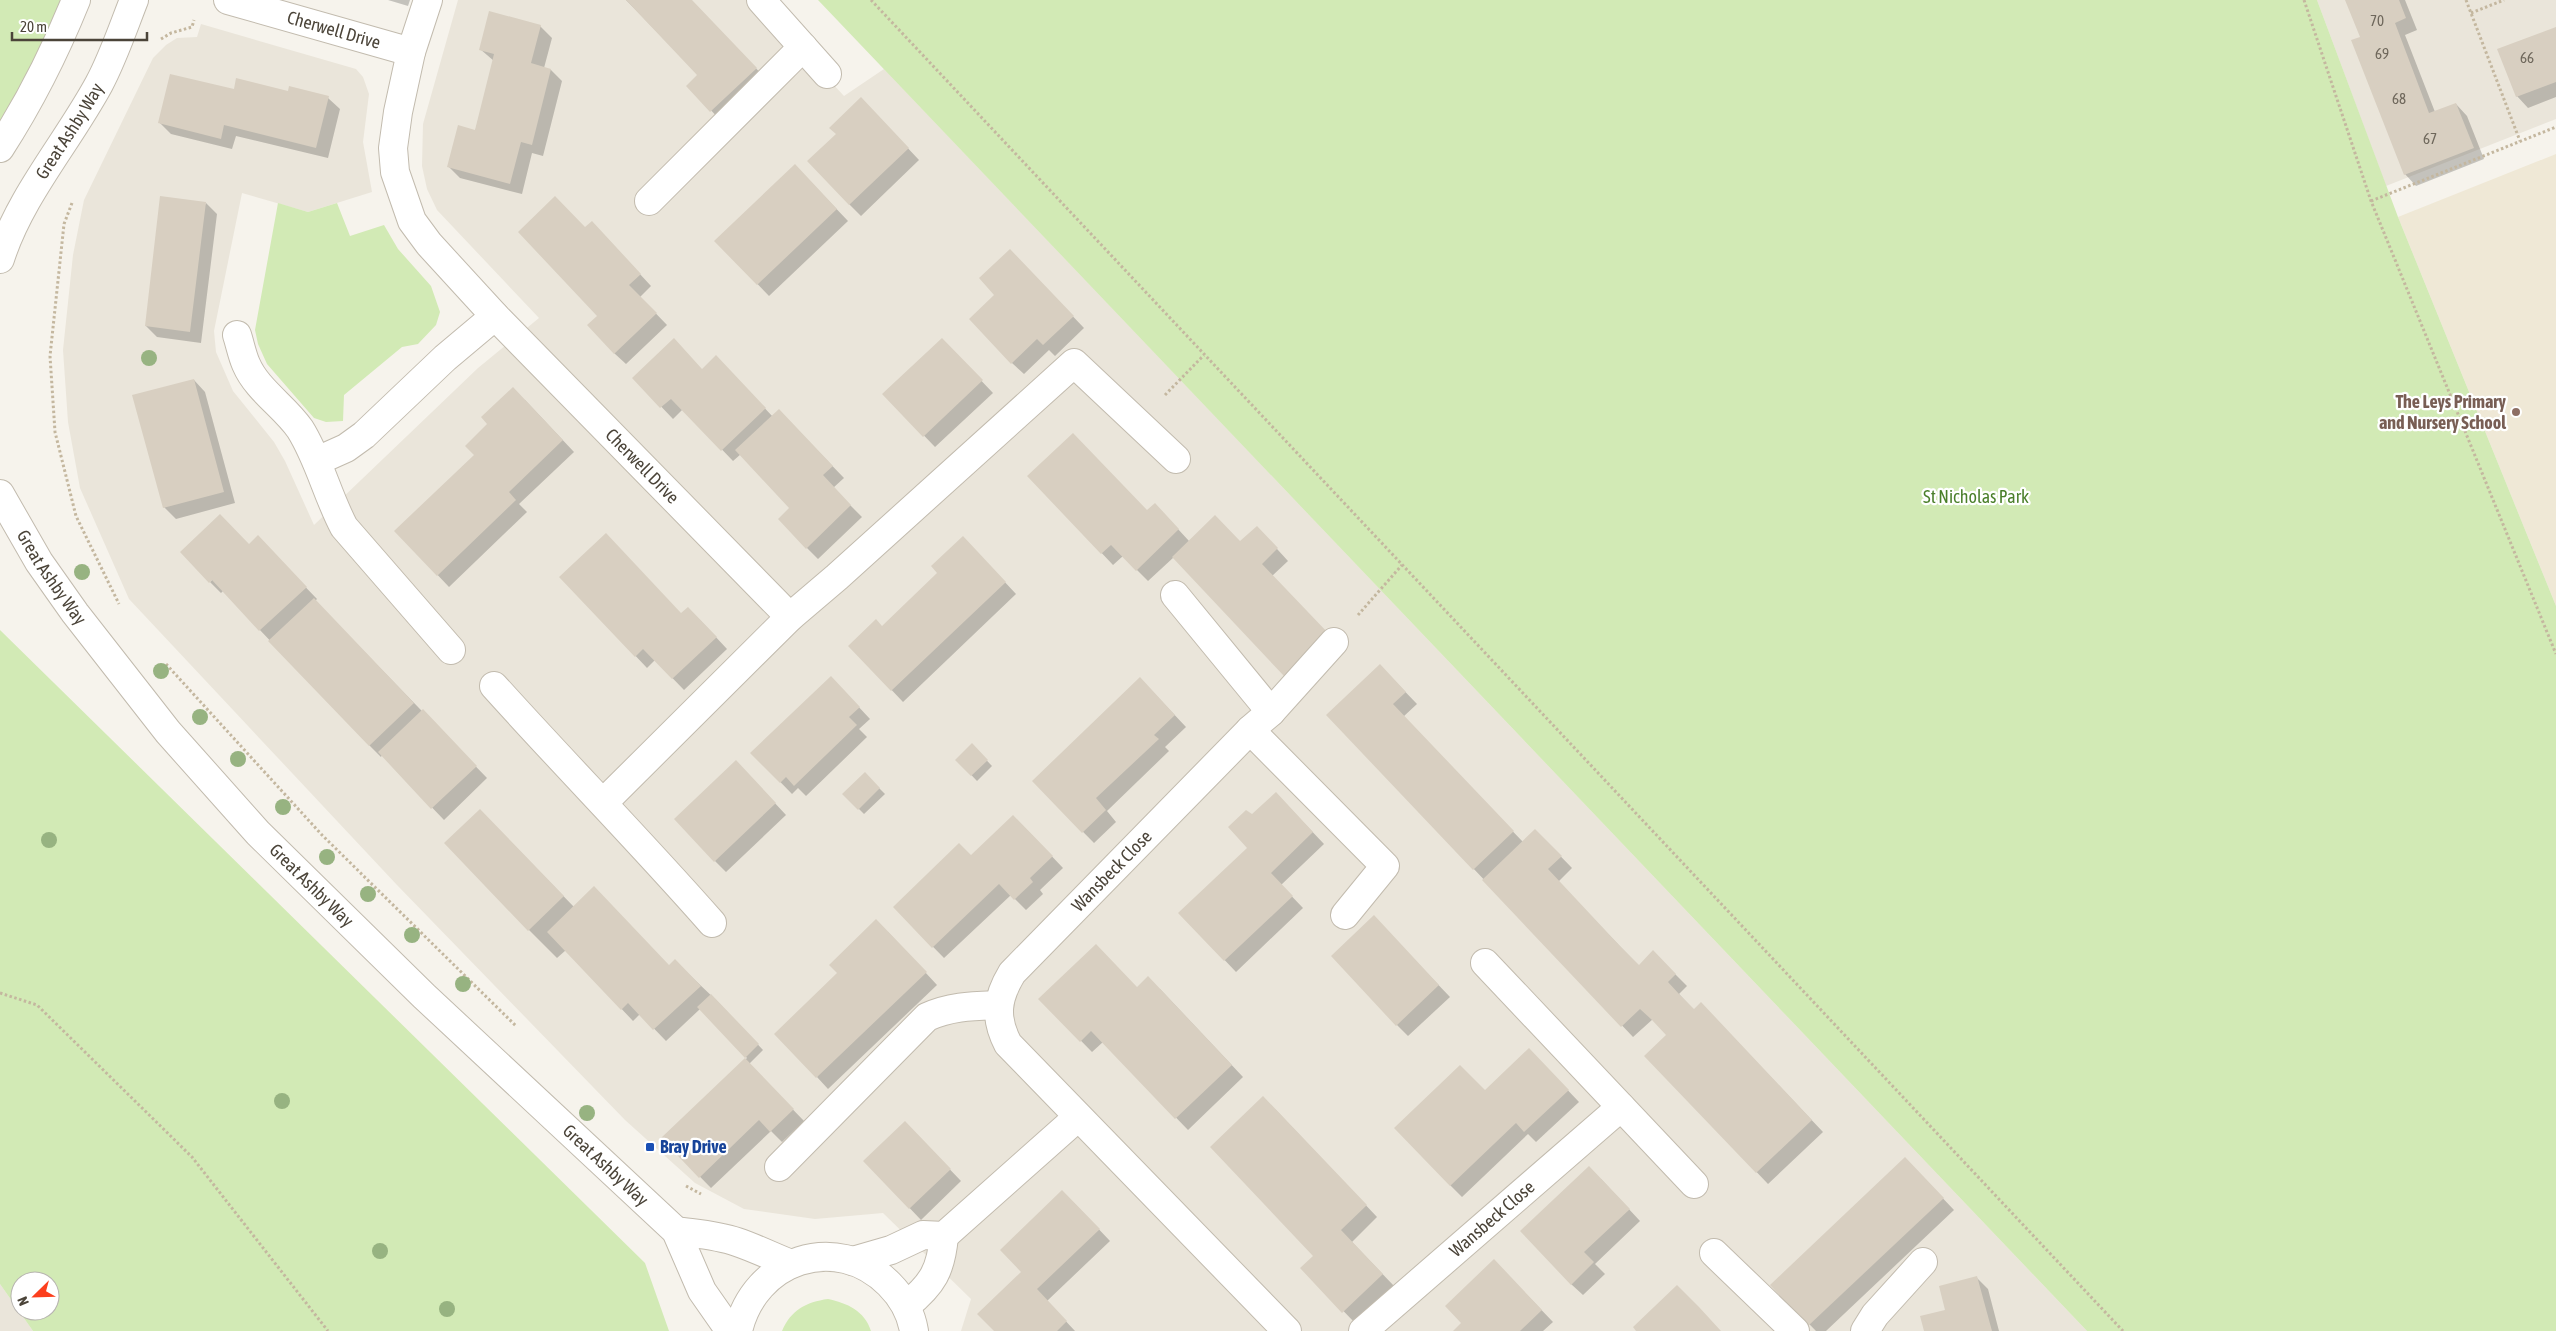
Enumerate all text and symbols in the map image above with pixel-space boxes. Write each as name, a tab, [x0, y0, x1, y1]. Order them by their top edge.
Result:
street label: Cherwell Drive	[285, 6, 383, 53]
scale bar	[12, 10, 148, 42]
house number: 70	[2370, 12, 2384, 29]
text: 20 m	[20, 18, 47, 35]
house number: 69	[2375, 45, 2389, 62]
house number: 66	[2520, 49, 2534, 66]
street label: Great Ashby Way	[31, 79, 107, 183]
house number: 68	[2392, 90, 2406, 107]
house number: 67	[2423, 130, 2437, 147]
place label: The Leys Primary and Nursery School	[2379, 391, 2507, 433]
marker: The Leys Primary and Nursery School	[2510, 406, 2522, 418]
street label: Cherwell Drive	[601, 424, 684, 508]
park label: St Nicholas Park	[1923, 486, 2029, 507]
street label: Great Ashby Way	[13, 526, 91, 629]
street label: Wansbeck Close	[1067, 826, 1156, 916]
street label: Great Ashby Way	[265, 839, 358, 931]
street label: Great Ashby Way	[559, 1120, 653, 1210]
place label: Bray Drive	[660, 1136, 727, 1157]
marker: Bray Drive	[644, 1141, 656, 1153]
street label: Wansbeck Close	[1445, 1176, 1538, 1261]
north arrow	[10, 1271, 60, 1321]
text: N	[14, 1294, 32, 1308]

